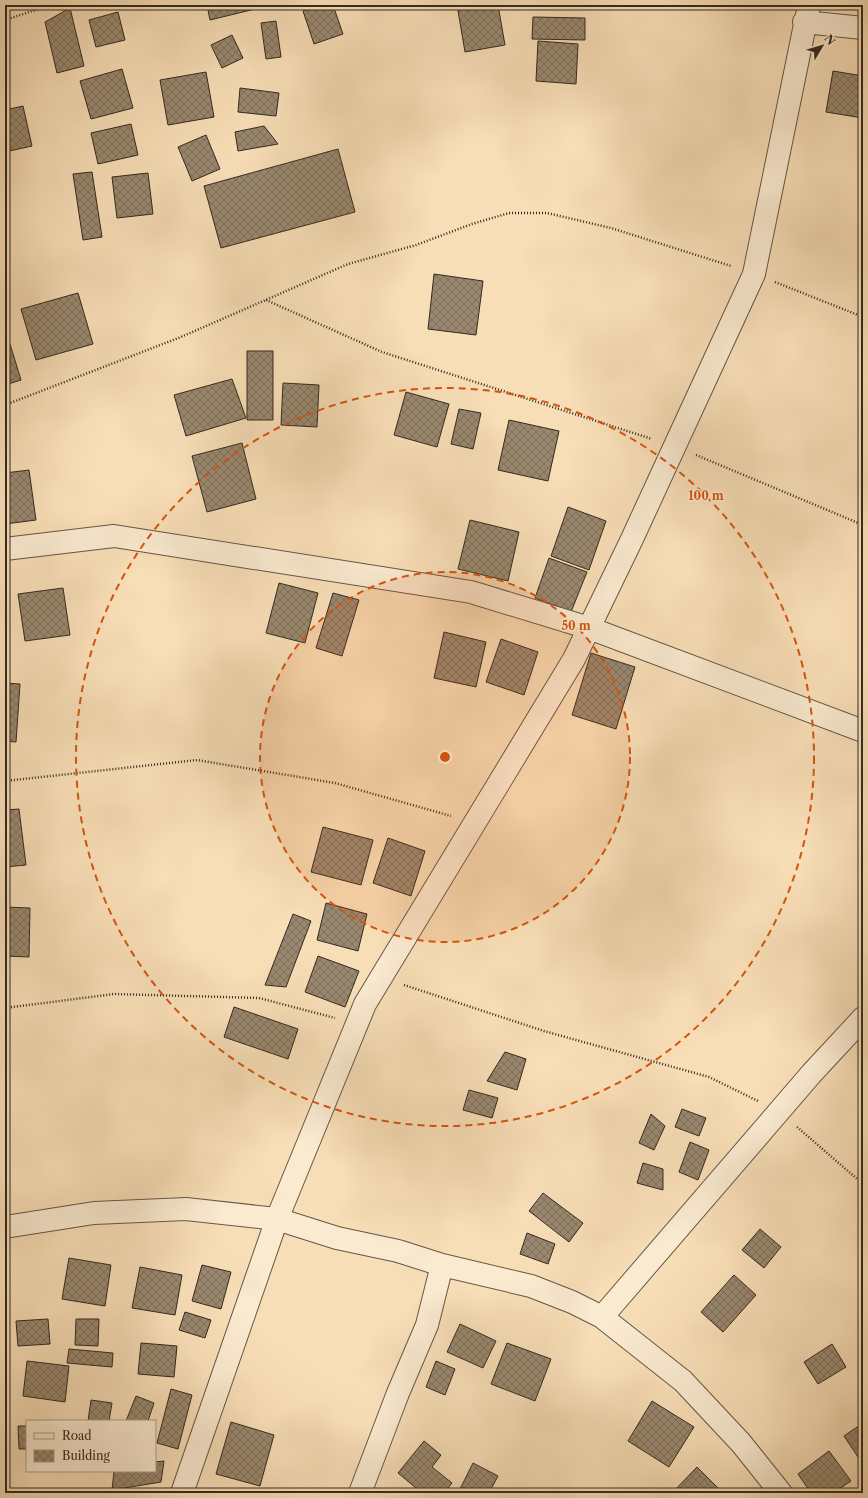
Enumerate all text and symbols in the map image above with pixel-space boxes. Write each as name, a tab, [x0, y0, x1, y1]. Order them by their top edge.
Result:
north arrow	[802, 26, 842, 66]
text: N	[821, 32, 839, 48]
text: 100 m	[688, 488, 724, 503]
text: 50 m	[561, 618, 591, 633]
centre of rings	[438, 750, 452, 764]
legend	[26, 1420, 156, 1472]
text: Road	[62, 1428, 92, 1443]
text: Building	[62, 1448, 110, 1463]

